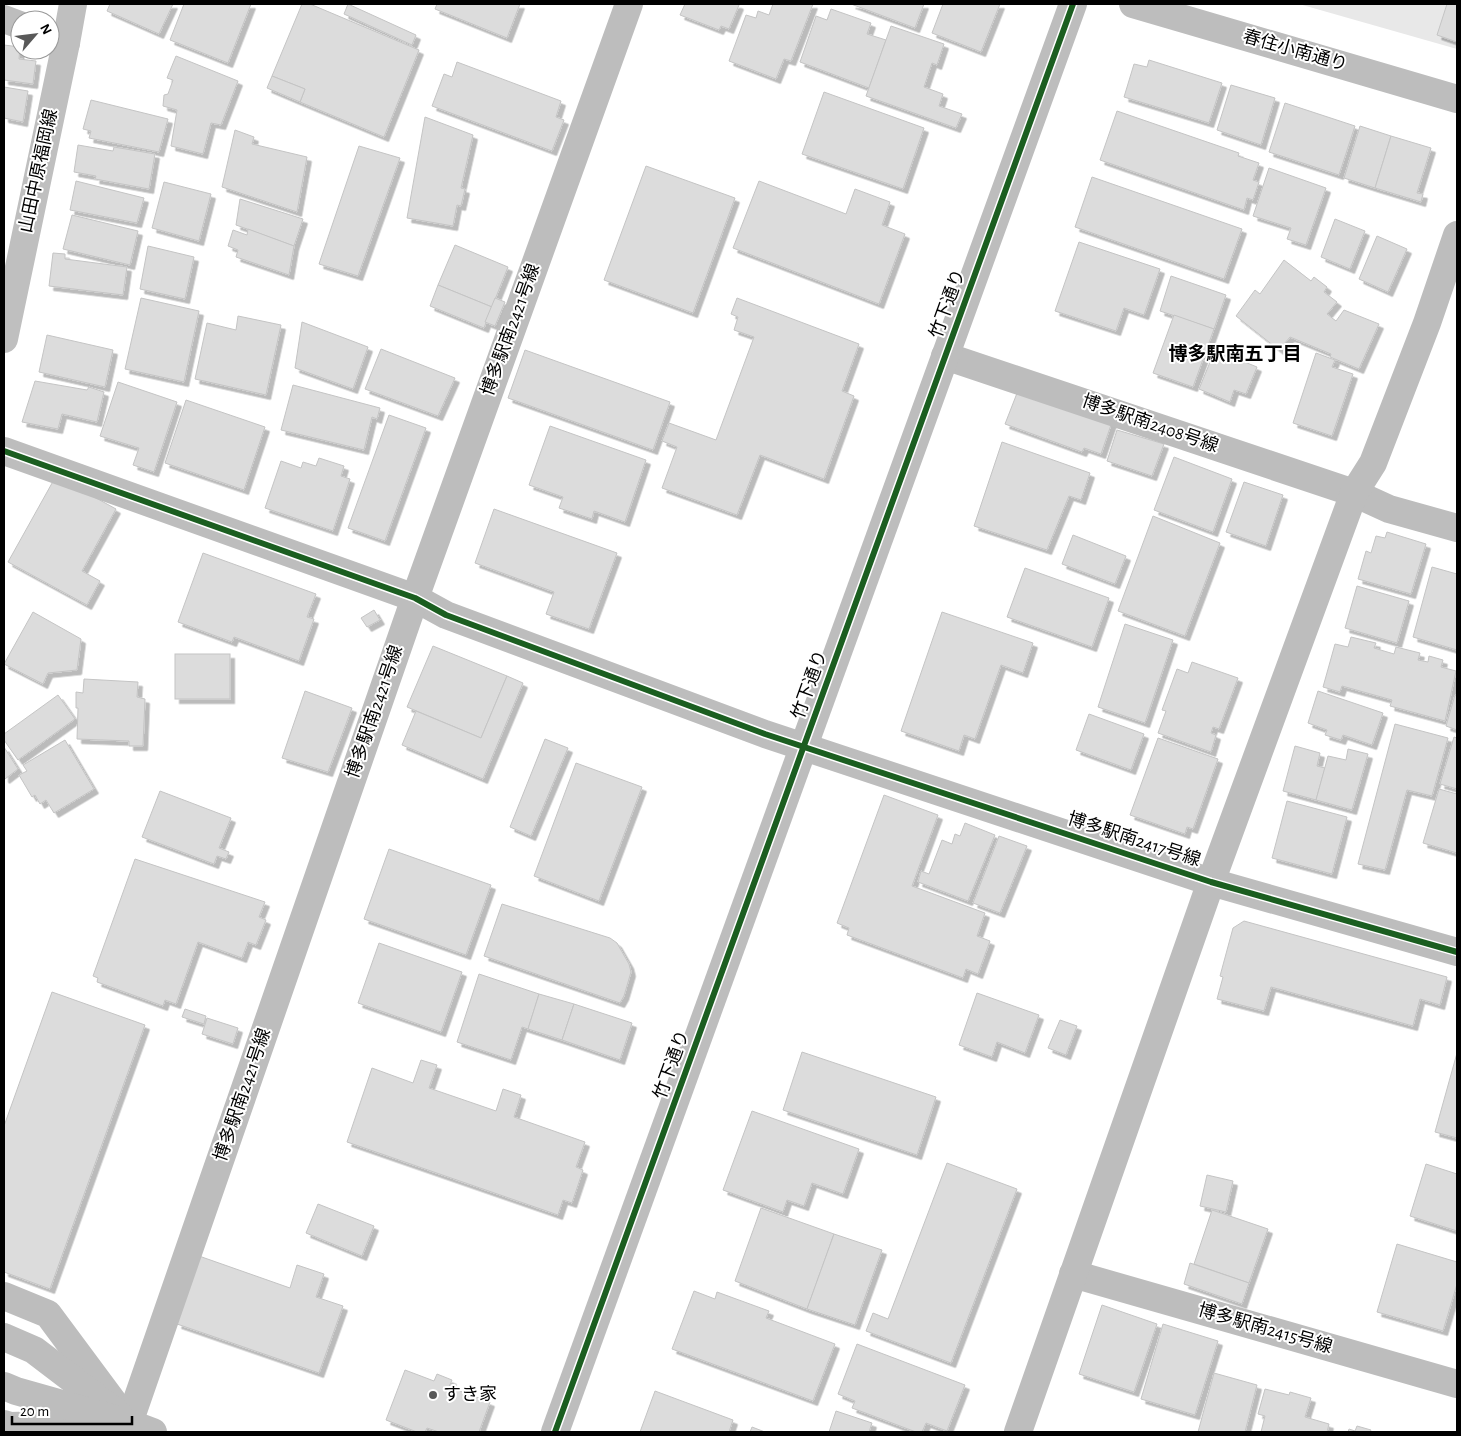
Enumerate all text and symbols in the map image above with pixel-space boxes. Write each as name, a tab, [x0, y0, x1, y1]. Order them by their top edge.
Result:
north arrow	[10, 10, 60, 60]
text: N	[37, 22, 54, 37]
street label: 春住小南通り	[1241, 26, 1350, 75]
street label: 山田中原福岡線	[15, 107, 61, 234]
street label: 博多駅南2421号線	[477, 261, 543, 398]
street label: 竹下通り	[925, 266, 969, 341]
district label: 博多駅南五丁目	[1168, 343, 1302, 364]
street label: 博多駅南2408号線	[1080, 390, 1221, 456]
street label: 博多駅南2421号線	[342, 643, 406, 781]
street label: 竹下通り	[787, 647, 831, 722]
street label: 博多駅南2417号線	[1065, 808, 1203, 870]
street label: 博多駅南2421号線	[210, 1026, 274, 1164]
street label: 竹下通り	[649, 1027, 693, 1102]
street label: 博多駅南2415号線	[1196, 1299, 1335, 1357]
place label: すき家	[443, 1385, 497, 1404]
marker: すき家	[427, 1389, 439, 1401]
scale bar	[12, 1394, 132, 1426]
text: 20 m	[20, 1404, 49, 1419]

